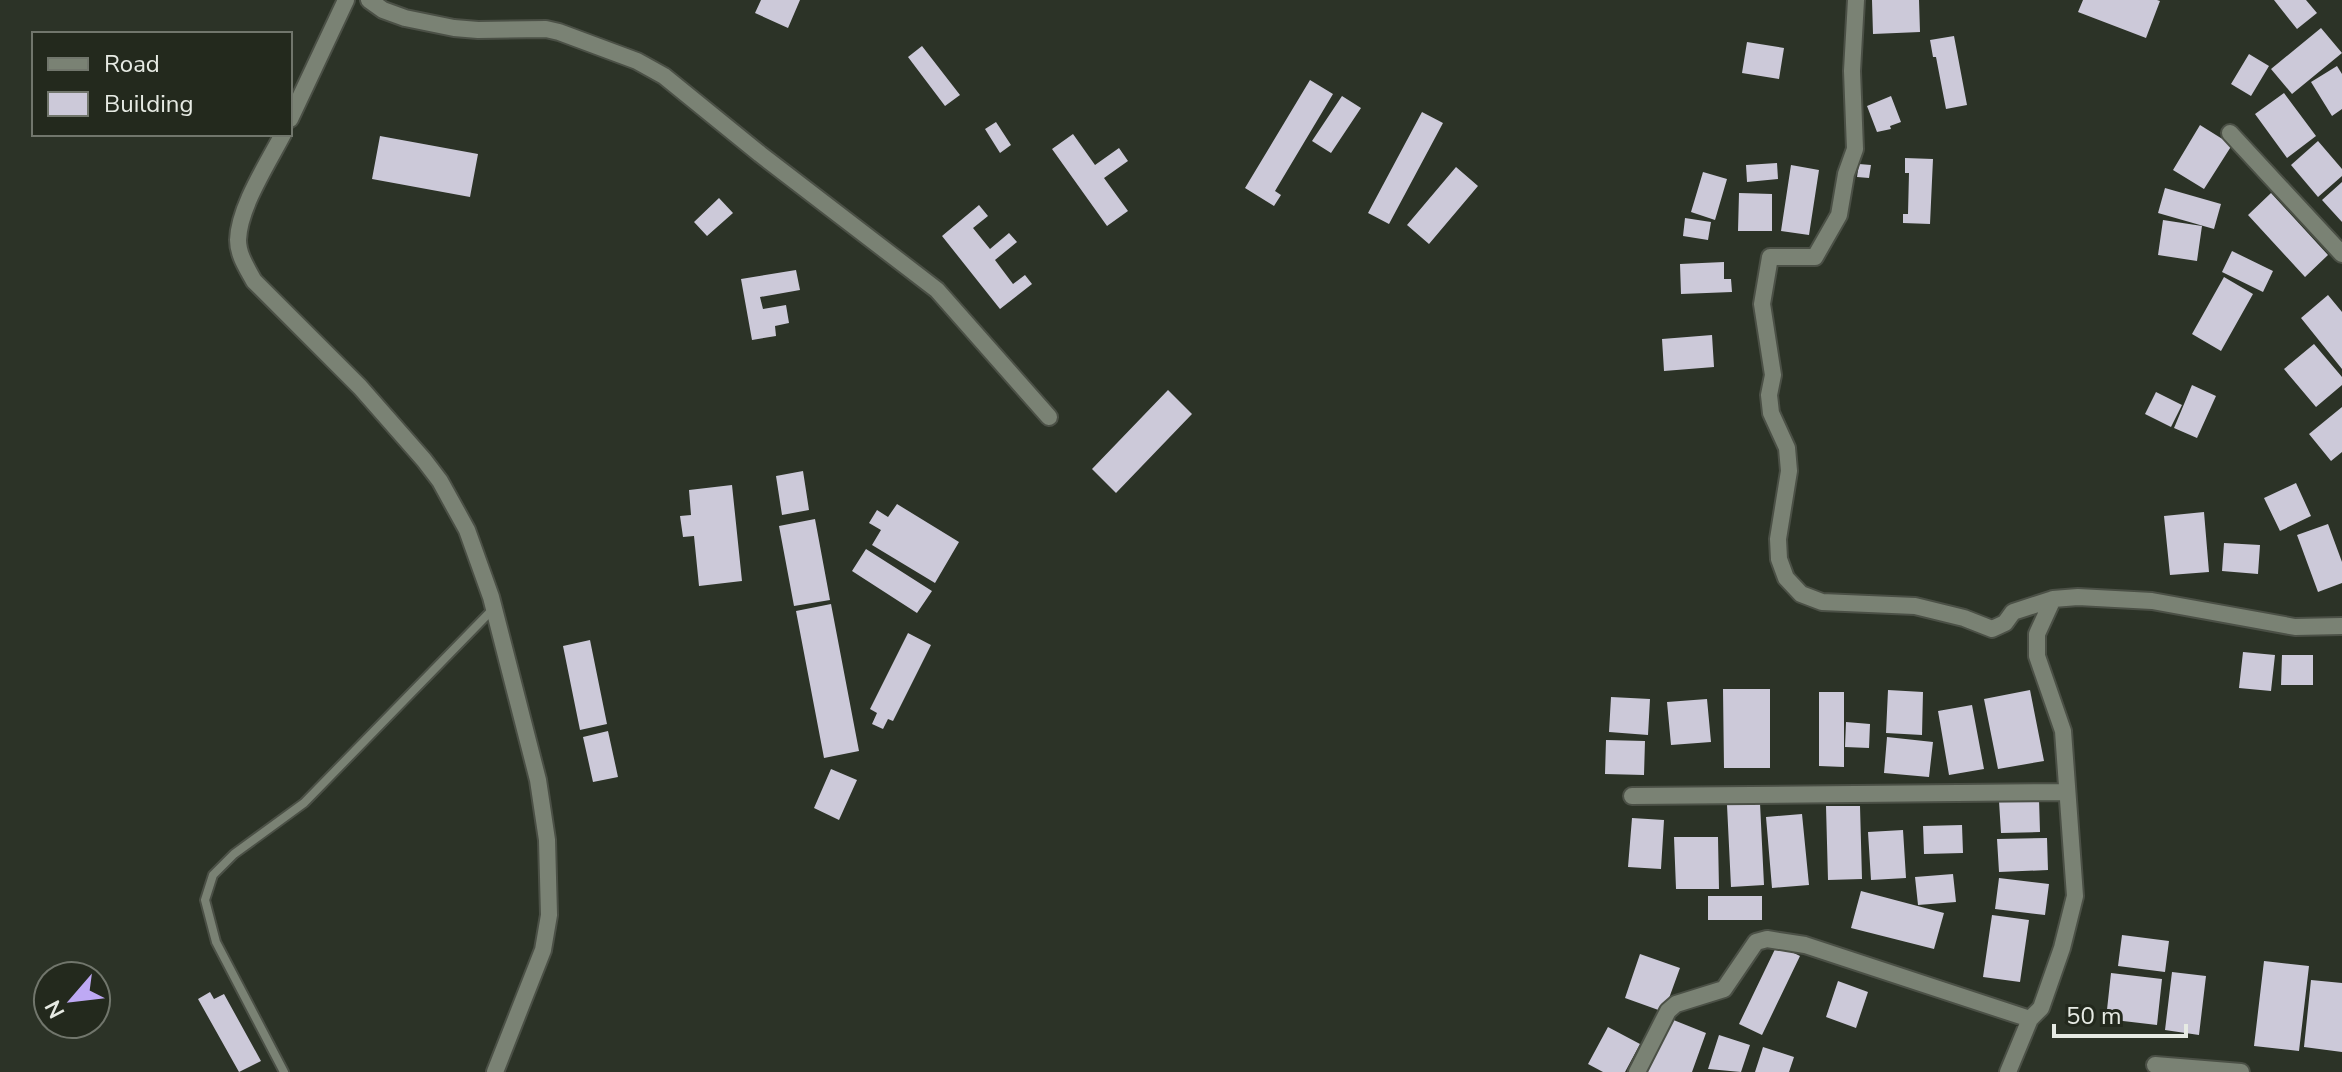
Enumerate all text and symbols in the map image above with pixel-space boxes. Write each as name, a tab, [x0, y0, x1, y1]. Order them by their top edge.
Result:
legend	[32, 32, 292, 136]
text: Road	[104, 48, 160, 80]
text: Building	[104, 88, 194, 120]
north arrow	[32, 960, 112, 1040]
scale bar	[2054, 988, 2186, 1038]
text: N	[38, 995, 72, 1023]
text: 50 m	[2066, 1000, 2122, 1032]

